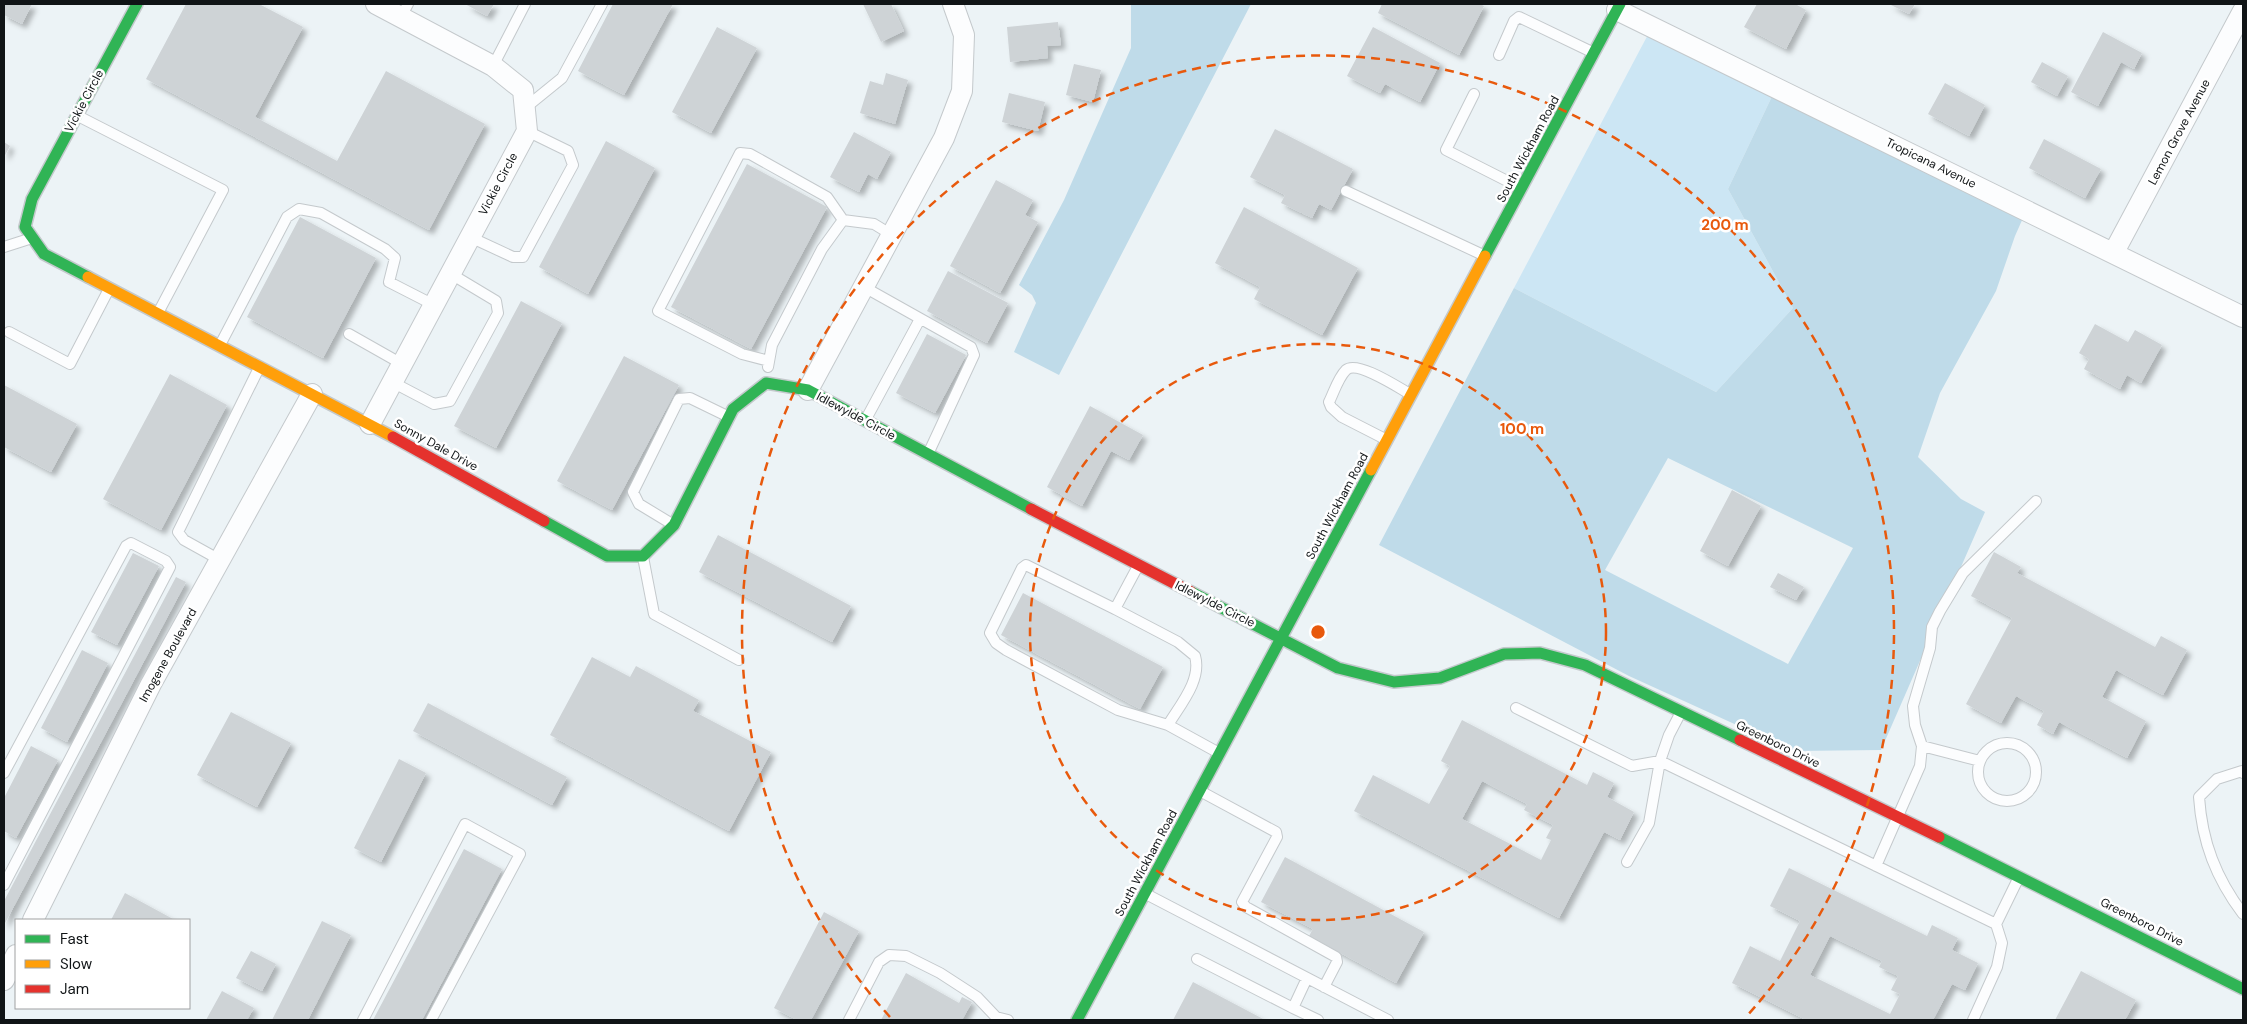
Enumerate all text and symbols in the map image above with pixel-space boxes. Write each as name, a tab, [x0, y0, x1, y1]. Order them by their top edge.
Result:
street label: Vickie Circle	[61, 67, 107, 135]
street label: Lemon Grove Avenue	[2144, 76, 2214, 188]
street label: South Wickham Road	[1493, 93, 1563, 205]
street label: Tropicana Avenue	[1883, 134, 1979, 192]
street label: Vickie Circle	[475, 150, 521, 218]
text: 200 m	[1701, 215, 1749, 235]
street label: Idlewylde Circle	[814, 388, 899, 444]
street label: Sonny Dale Drive	[391, 415, 481, 475]
text: 100 m	[1500, 419, 1544, 439]
street label: South Wickham Road	[1302, 450, 1372, 562]
street label: Idlewylde Circle	[1172, 577, 1258, 631]
street label: Imogene Boulevard	[135, 605, 201, 705]
centre of rings	[1309, 623, 1327, 641]
street label: Greenboro Drive	[1733, 717, 1823, 771]
street label: South Wickham Road	[1111, 807, 1181, 919]
street label: Greenboro Drive	[2098, 894, 2187, 950]
legend	[15, 919, 190, 1009]
text: Fast	[60, 929, 89, 949]
text: Slow	[60, 954, 93, 974]
text: Jam	[60, 979, 89, 999]

